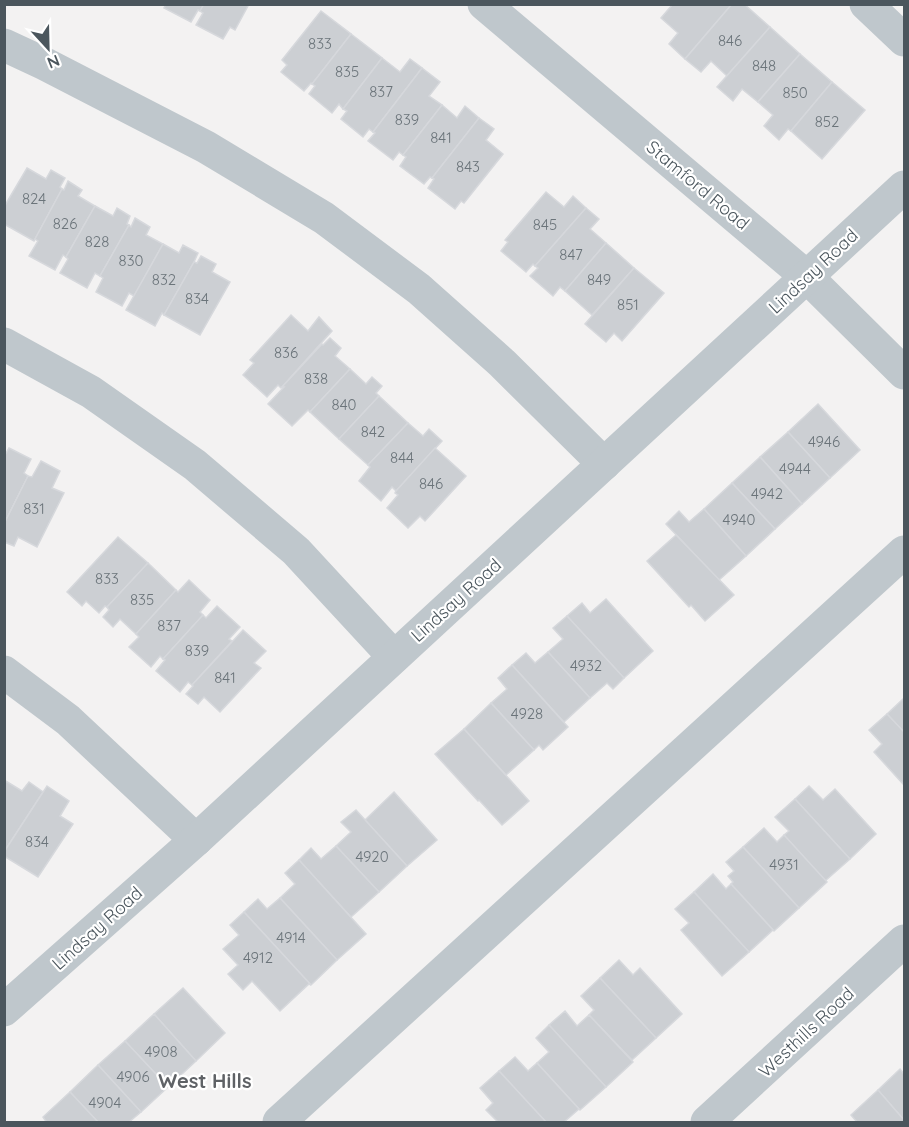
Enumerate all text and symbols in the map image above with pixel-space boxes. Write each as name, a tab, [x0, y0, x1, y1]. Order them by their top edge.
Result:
north arrow	[18, 18, 78, 78]
house number: 846	[718, 31, 742, 50]
house number: 833	[308, 34, 332, 53]
text: N	[44, 50, 63, 73]
house number: 848	[752, 56, 776, 75]
house number: 835	[335, 62, 359, 81]
house number: 837	[369, 82, 393, 101]
house number: 850	[782, 83, 808, 102]
house number: 839	[395, 110, 419, 129]
house number: 852	[815, 112, 839, 131]
house number: 841	[430, 128, 452, 147]
street label: Stamford Road	[642, 135, 754, 235]
house number: 843	[456, 157, 480, 176]
house number: 824	[22, 189, 46, 208]
house number: 826	[53, 214, 77, 233]
house number: 845	[533, 215, 557, 234]
street label: Lindsay Road	[763, 224, 863, 318]
house number: 828	[85, 232, 109, 251]
house number: 847	[559, 245, 583, 264]
house number: 830	[119, 251, 144, 270]
house number: 832	[152, 270, 176, 289]
house number: 849	[587, 270, 611, 289]
house number: 834	[185, 289, 209, 308]
house number: 851	[617, 295, 639, 314]
house number: 836	[274, 343, 298, 362]
house number: 838	[304, 369, 328, 388]
house number: 840	[332, 395, 357, 414]
house number: 842	[361, 422, 385, 441]
house number: 4946	[808, 432, 840, 451]
house number: 844	[390, 448, 414, 467]
house number: 4944	[779, 459, 811, 478]
house number: 846	[419, 474, 443, 493]
house number: 4942	[751, 484, 783, 503]
house number: 831	[23, 499, 45, 518]
house number: 4940	[723, 510, 755, 529]
street label: Lindsay Road	[406, 553, 506, 647]
house number: 833	[95, 569, 119, 588]
house number: 835	[130, 590, 154, 609]
house number: 837	[157, 616, 181, 635]
house number: 839	[185, 641, 209, 660]
house number: 4932	[570, 656, 602, 675]
house number: 841	[214, 668, 236, 687]
house number: 4928	[511, 704, 543, 723]
house number: 834	[25, 832, 49, 851]
house number: 4920	[355, 847, 389, 866]
house number: 4931	[769, 855, 799, 874]
street label: Lindsay Road	[47, 881, 147, 975]
house number: 4914	[276, 928, 306, 947]
house number: 4912	[243, 948, 273, 967]
street label: Westhills Road	[753, 982, 859, 1082]
house number: 4908	[144, 1042, 178, 1061]
house number: 4906	[117, 1067, 149, 1086]
district label: West Hills	[158, 1068, 252, 1093]
house number: 4904	[89, 1093, 121, 1112]

